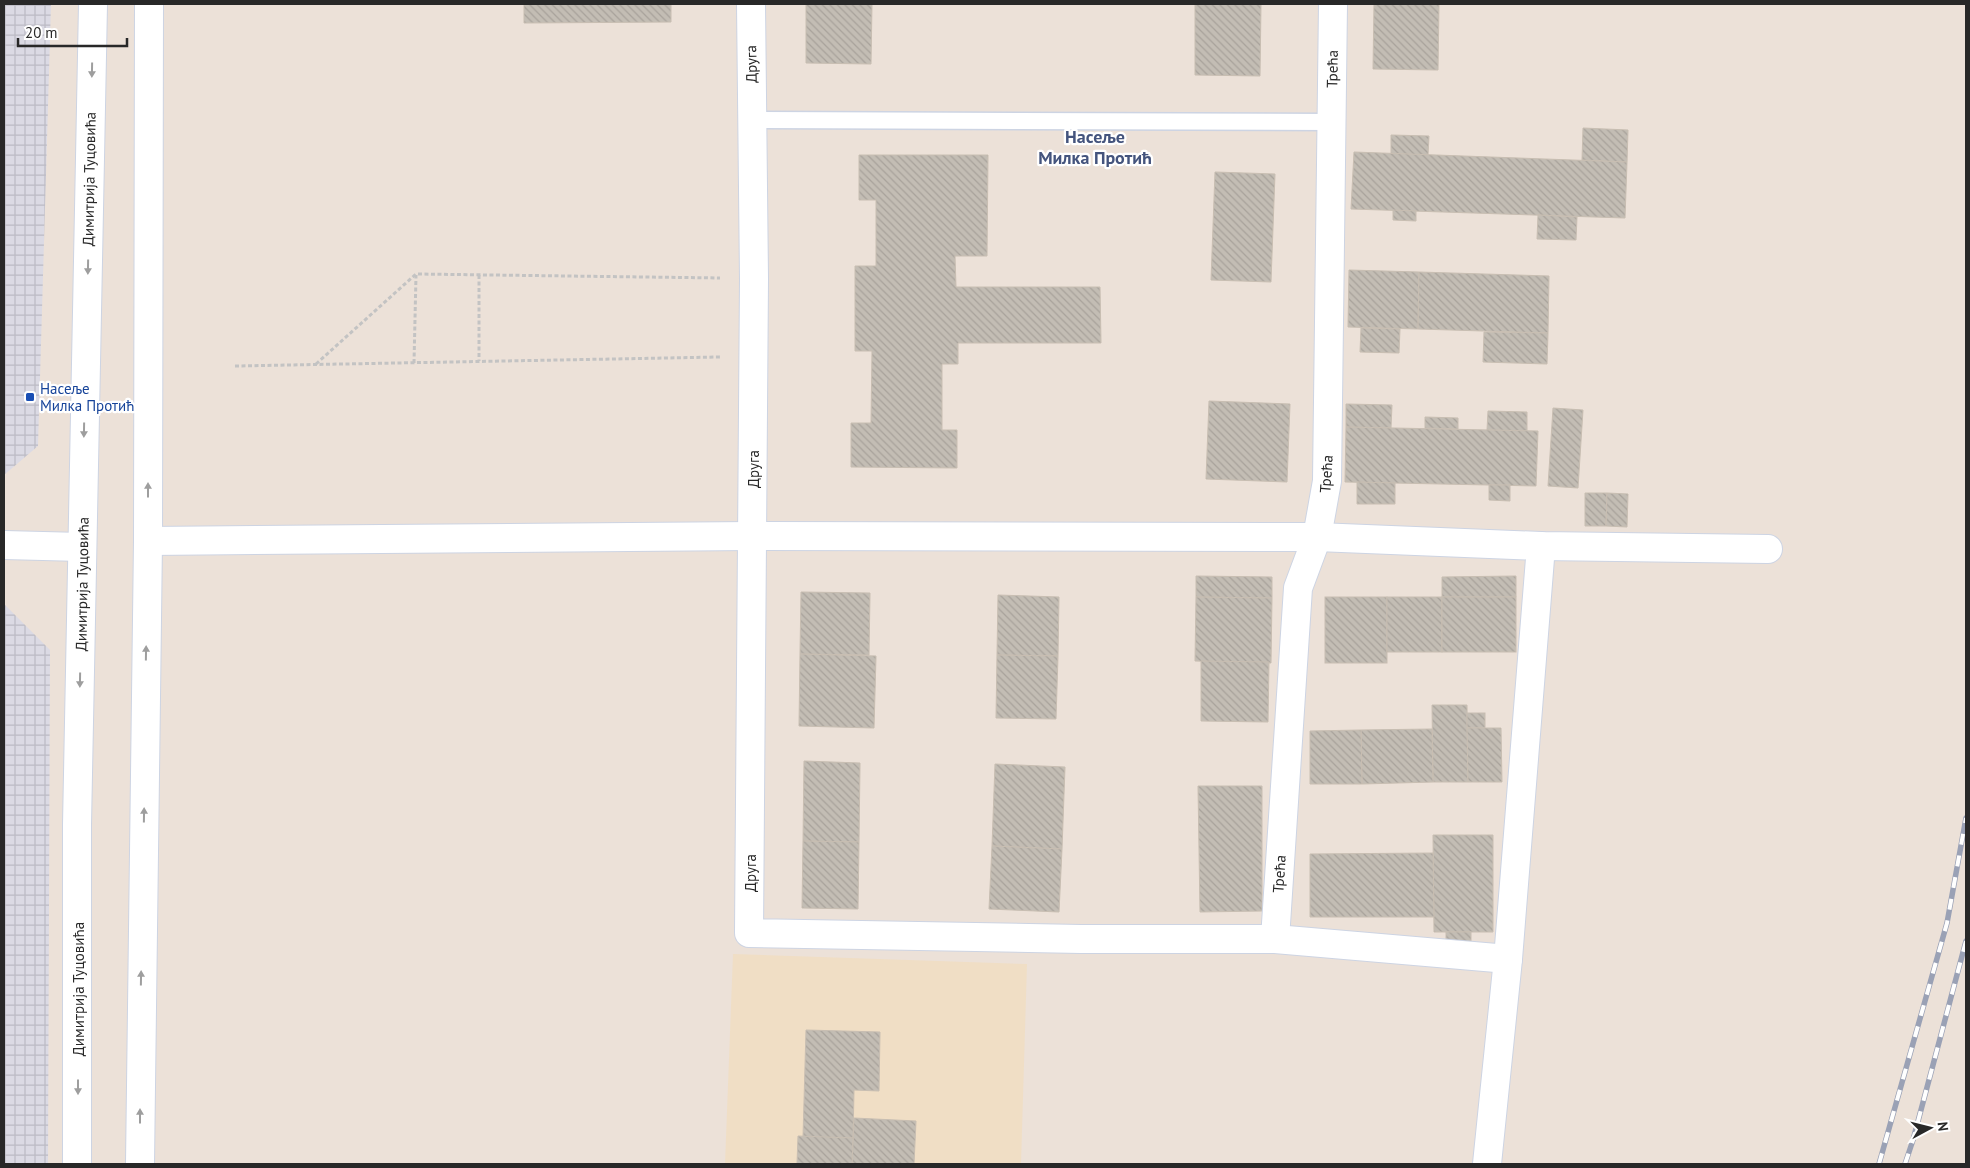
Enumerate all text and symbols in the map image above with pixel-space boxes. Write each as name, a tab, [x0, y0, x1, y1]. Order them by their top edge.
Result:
scale bar	[18, 15, 126, 47]
text: 20 m	[25, 23, 58, 42]
street label: Друга	[741, 45, 761, 83]
street label: Трећа	[1322, 50, 1342, 88]
one-way arrow	[87, 62, 95, 78]
street label: Димитрија Туцовића	[78, 112, 100, 246]
district label: Насеље Милка Протић	[1038, 125, 1152, 169]
one-way arrow	[83, 260, 91, 276]
place label: Насеље Милка Протић	[40, 379, 134, 415]
marker: Насеље Милка Протић	[24, 391, 36, 403]
one-way arrow	[80, 422, 88, 438]
street label: Друга	[744, 450, 763, 488]
street label: Трећа	[1315, 454, 1337, 494]
one-way arrow	[144, 482, 152, 498]
street label: Димитрија Туцовића	[71, 517, 93, 651]
one-way arrow	[143, 644, 151, 660]
one-way arrow	[76, 672, 84, 688]
one-way arrow	[140, 807, 148, 823]
street label: Друга	[741, 854, 760, 892]
street label: Трећа	[1268, 854, 1290, 894]
street label: Димитрија Туцовића	[69, 922, 88, 1056]
one-way arrow	[138, 969, 146, 985]
one-way arrow	[73, 1080, 81, 1096]
north arrow	[1905, 1103, 1955, 1153]
one-way arrow	[136, 1107, 144, 1123]
text: N	[1933, 1121, 1952, 1132]

